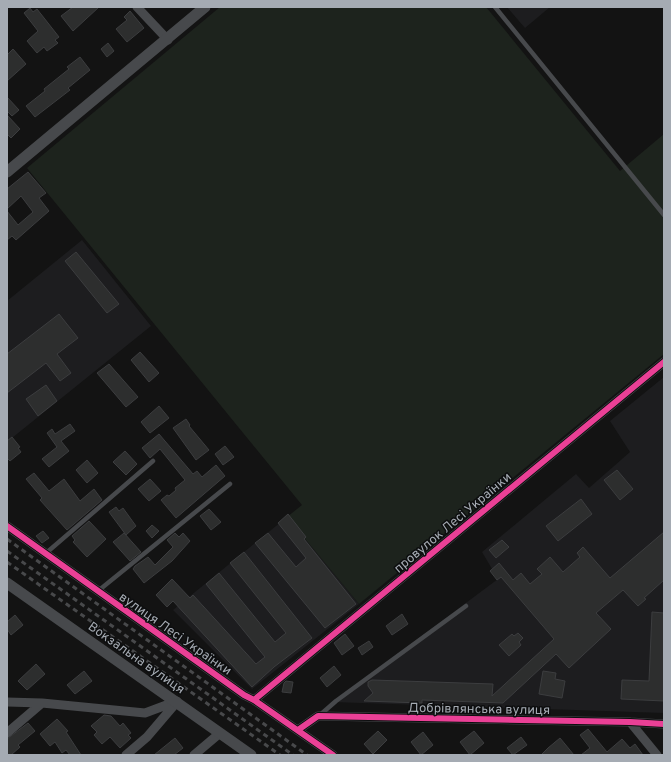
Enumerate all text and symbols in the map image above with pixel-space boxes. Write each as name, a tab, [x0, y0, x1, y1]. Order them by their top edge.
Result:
street label: провулок Лесі Українки	[391, 470, 515, 577]
street label: вулиця Лесі Українки	[115, 590, 234, 680]
street label: Вокзальна вулиця	[84, 619, 187, 698]
street label: Добрівлянська вулиця	[408, 701, 550, 719]

